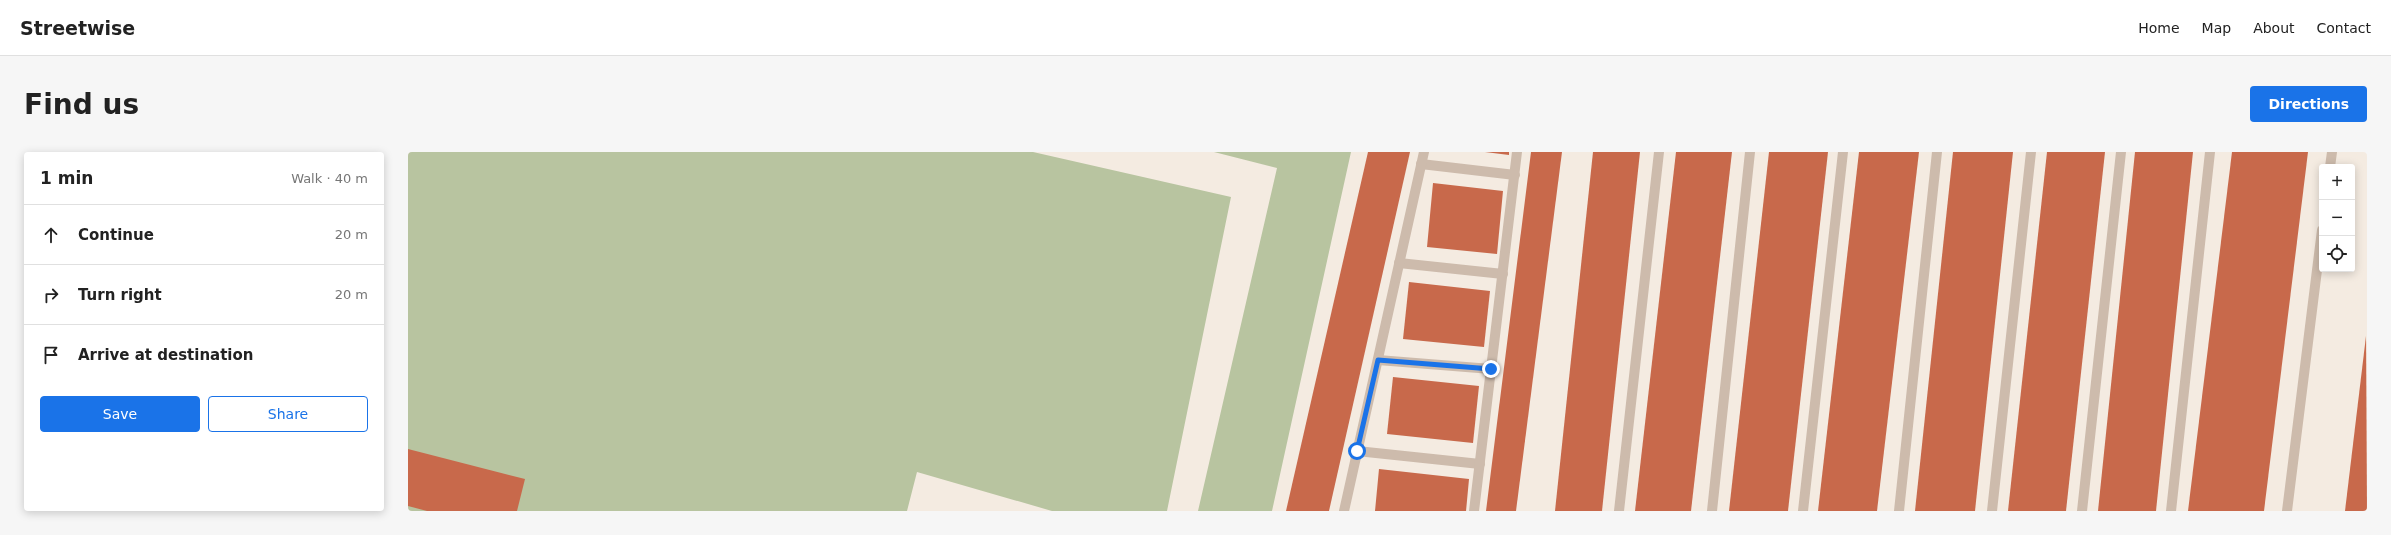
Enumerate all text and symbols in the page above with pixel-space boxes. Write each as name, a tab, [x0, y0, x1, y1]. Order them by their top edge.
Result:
text: Streetwise	[20, 17, 135, 39]
text: Home	[2138, 20, 2180, 36]
text: Map	[2202, 20, 2231, 36]
text: About	[2253, 20, 2295, 36]
text: Contact	[2317, 20, 2371, 36]
button: Directions	[2250, 86, 2367, 122]
text: Find us	[24, 88, 139, 121]
map controls	[2319, 164, 2355, 272]
button: +	[2319, 164, 2355, 200]
text: 1 min	[40, 168, 93, 188]
text: Walk · 40 m	[291, 171, 368, 186]
button: −	[2319, 200, 2355, 236]
icon: ahead	[40, 224, 62, 246]
text: Continue	[78, 226, 154, 244]
text: 20 m	[335, 227, 368, 242]
button: locate	[2319, 236, 2355, 272]
icon: right	[40, 284, 62, 306]
text: Turn right	[78, 286, 162, 304]
text: 20 m	[335, 287, 368, 302]
icon: arrive	[40, 344, 62, 366]
text: Arrive at destination	[78, 346, 253, 364]
route end	[1482, 360, 1500, 378]
button: Save	[40, 396, 200, 432]
button: Share	[208, 396, 368, 432]
route start	[1348, 442, 1366, 460]

